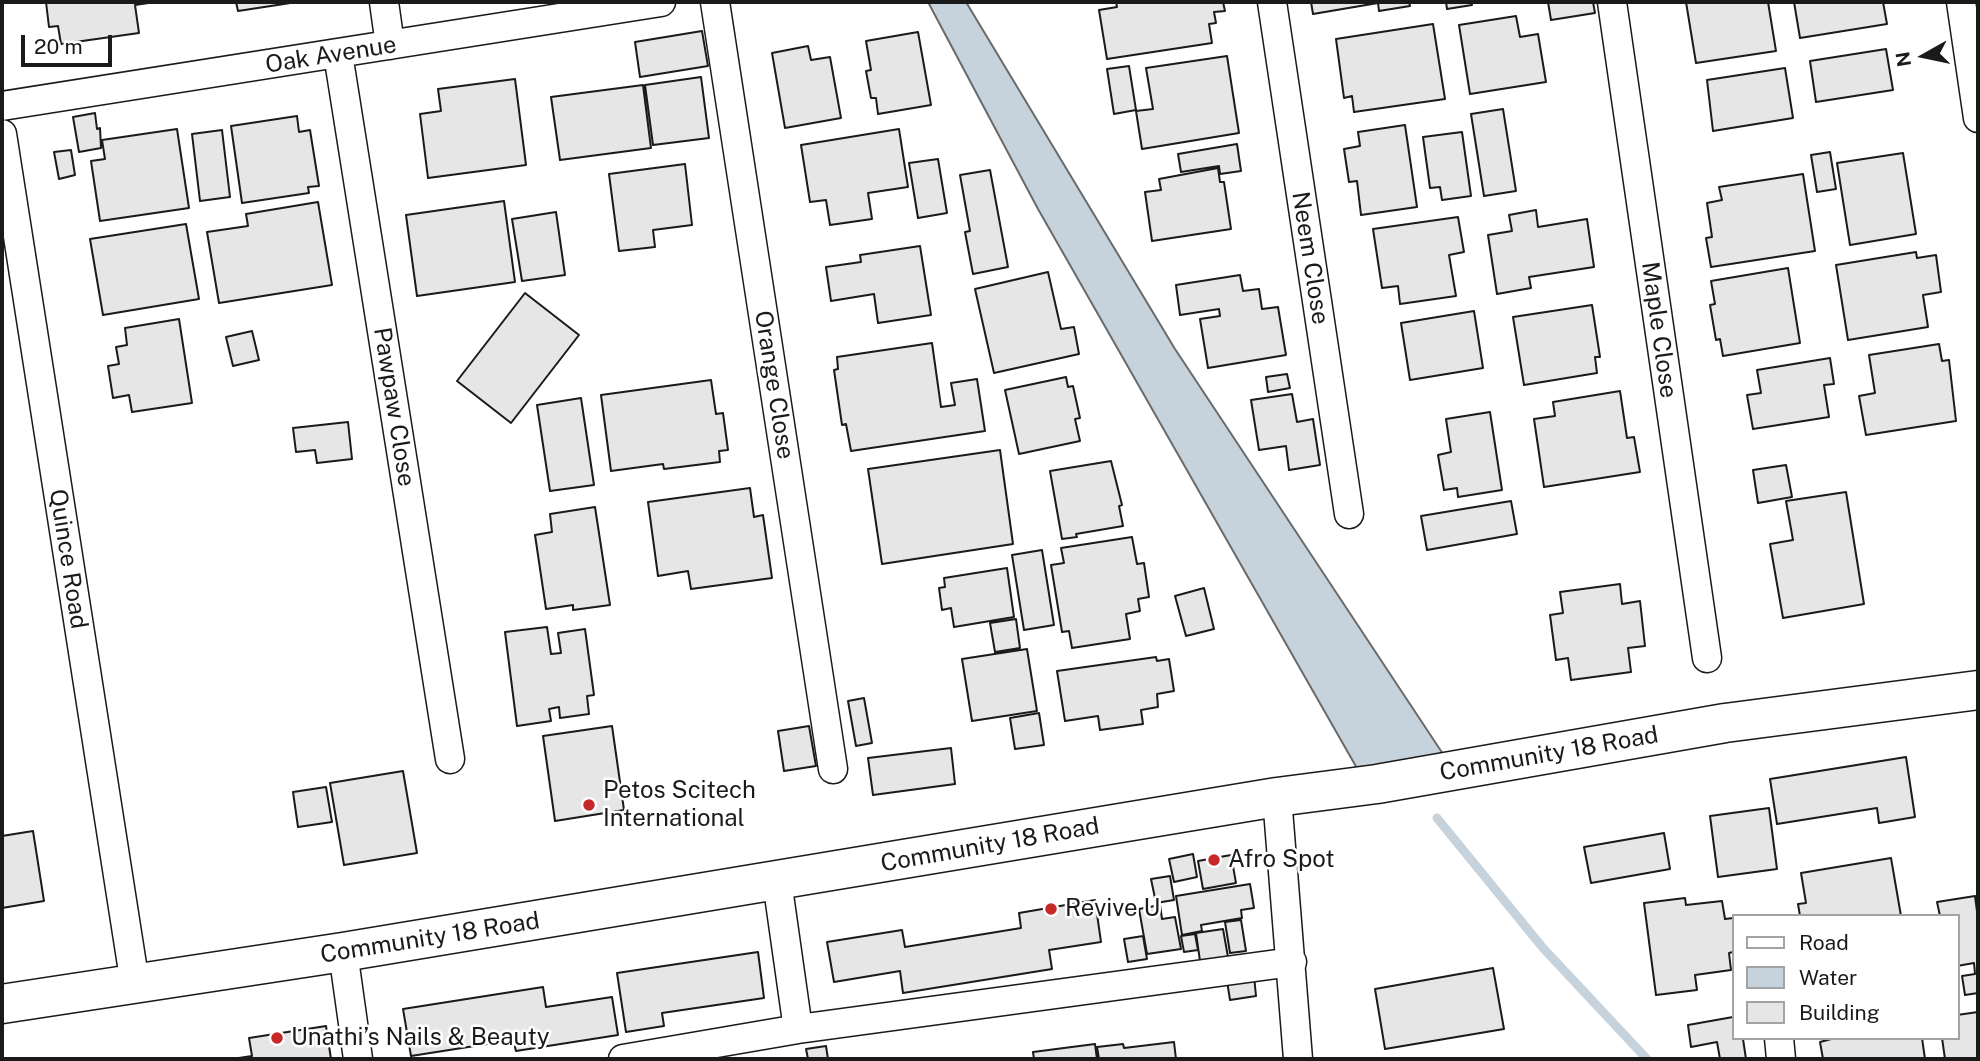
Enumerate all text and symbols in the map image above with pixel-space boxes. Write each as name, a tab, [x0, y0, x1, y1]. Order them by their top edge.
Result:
scale bar	[24, 21, 116, 65]
north arrow	[1889, 21, 1959, 91]
street label: Oak Avenue	[263, 30, 399, 80]
text: 20 m	[34, 34, 83, 59]
text: N	[1891, 50, 1915, 68]
street label: Neem Close	[1285, 190, 1335, 326]
street label: Maple Close	[1635, 260, 1683, 400]
street label: Orange Close	[748, 309, 800, 461]
street label: Pawpaw Close	[367, 325, 421, 489]
street label: Quince Road	[43, 487, 93, 631]
street label: Community 18 Road	[1437, 721, 1661, 787]
place label: Petos Scitech International	[603, 777, 756, 833]
marker: Petos Scitech International	[581, 797, 597, 813]
street label: Community 18 Road	[878, 812, 1102, 878]
place label: Afro Spot	[1228, 846, 1335, 874]
marker: Afro Spot	[1206, 852, 1222, 868]
place label: Revive U	[1065, 895, 1160, 923]
marker: Revive U	[1043, 901, 1059, 917]
street label: Community 18 Road	[318, 906, 542, 970]
legend	[1731, 914, 1959, 1040]
text: Road	[1799, 930, 1849, 955]
text: Water	[1799, 965, 1857, 990]
text: Building	[1799, 1000, 1880, 1025]
place label: Unathi’s Nails & Beauty	[291, 1024, 550, 1052]
marker: Unathi’s Nails & Beauty	[269, 1030, 285, 1046]

